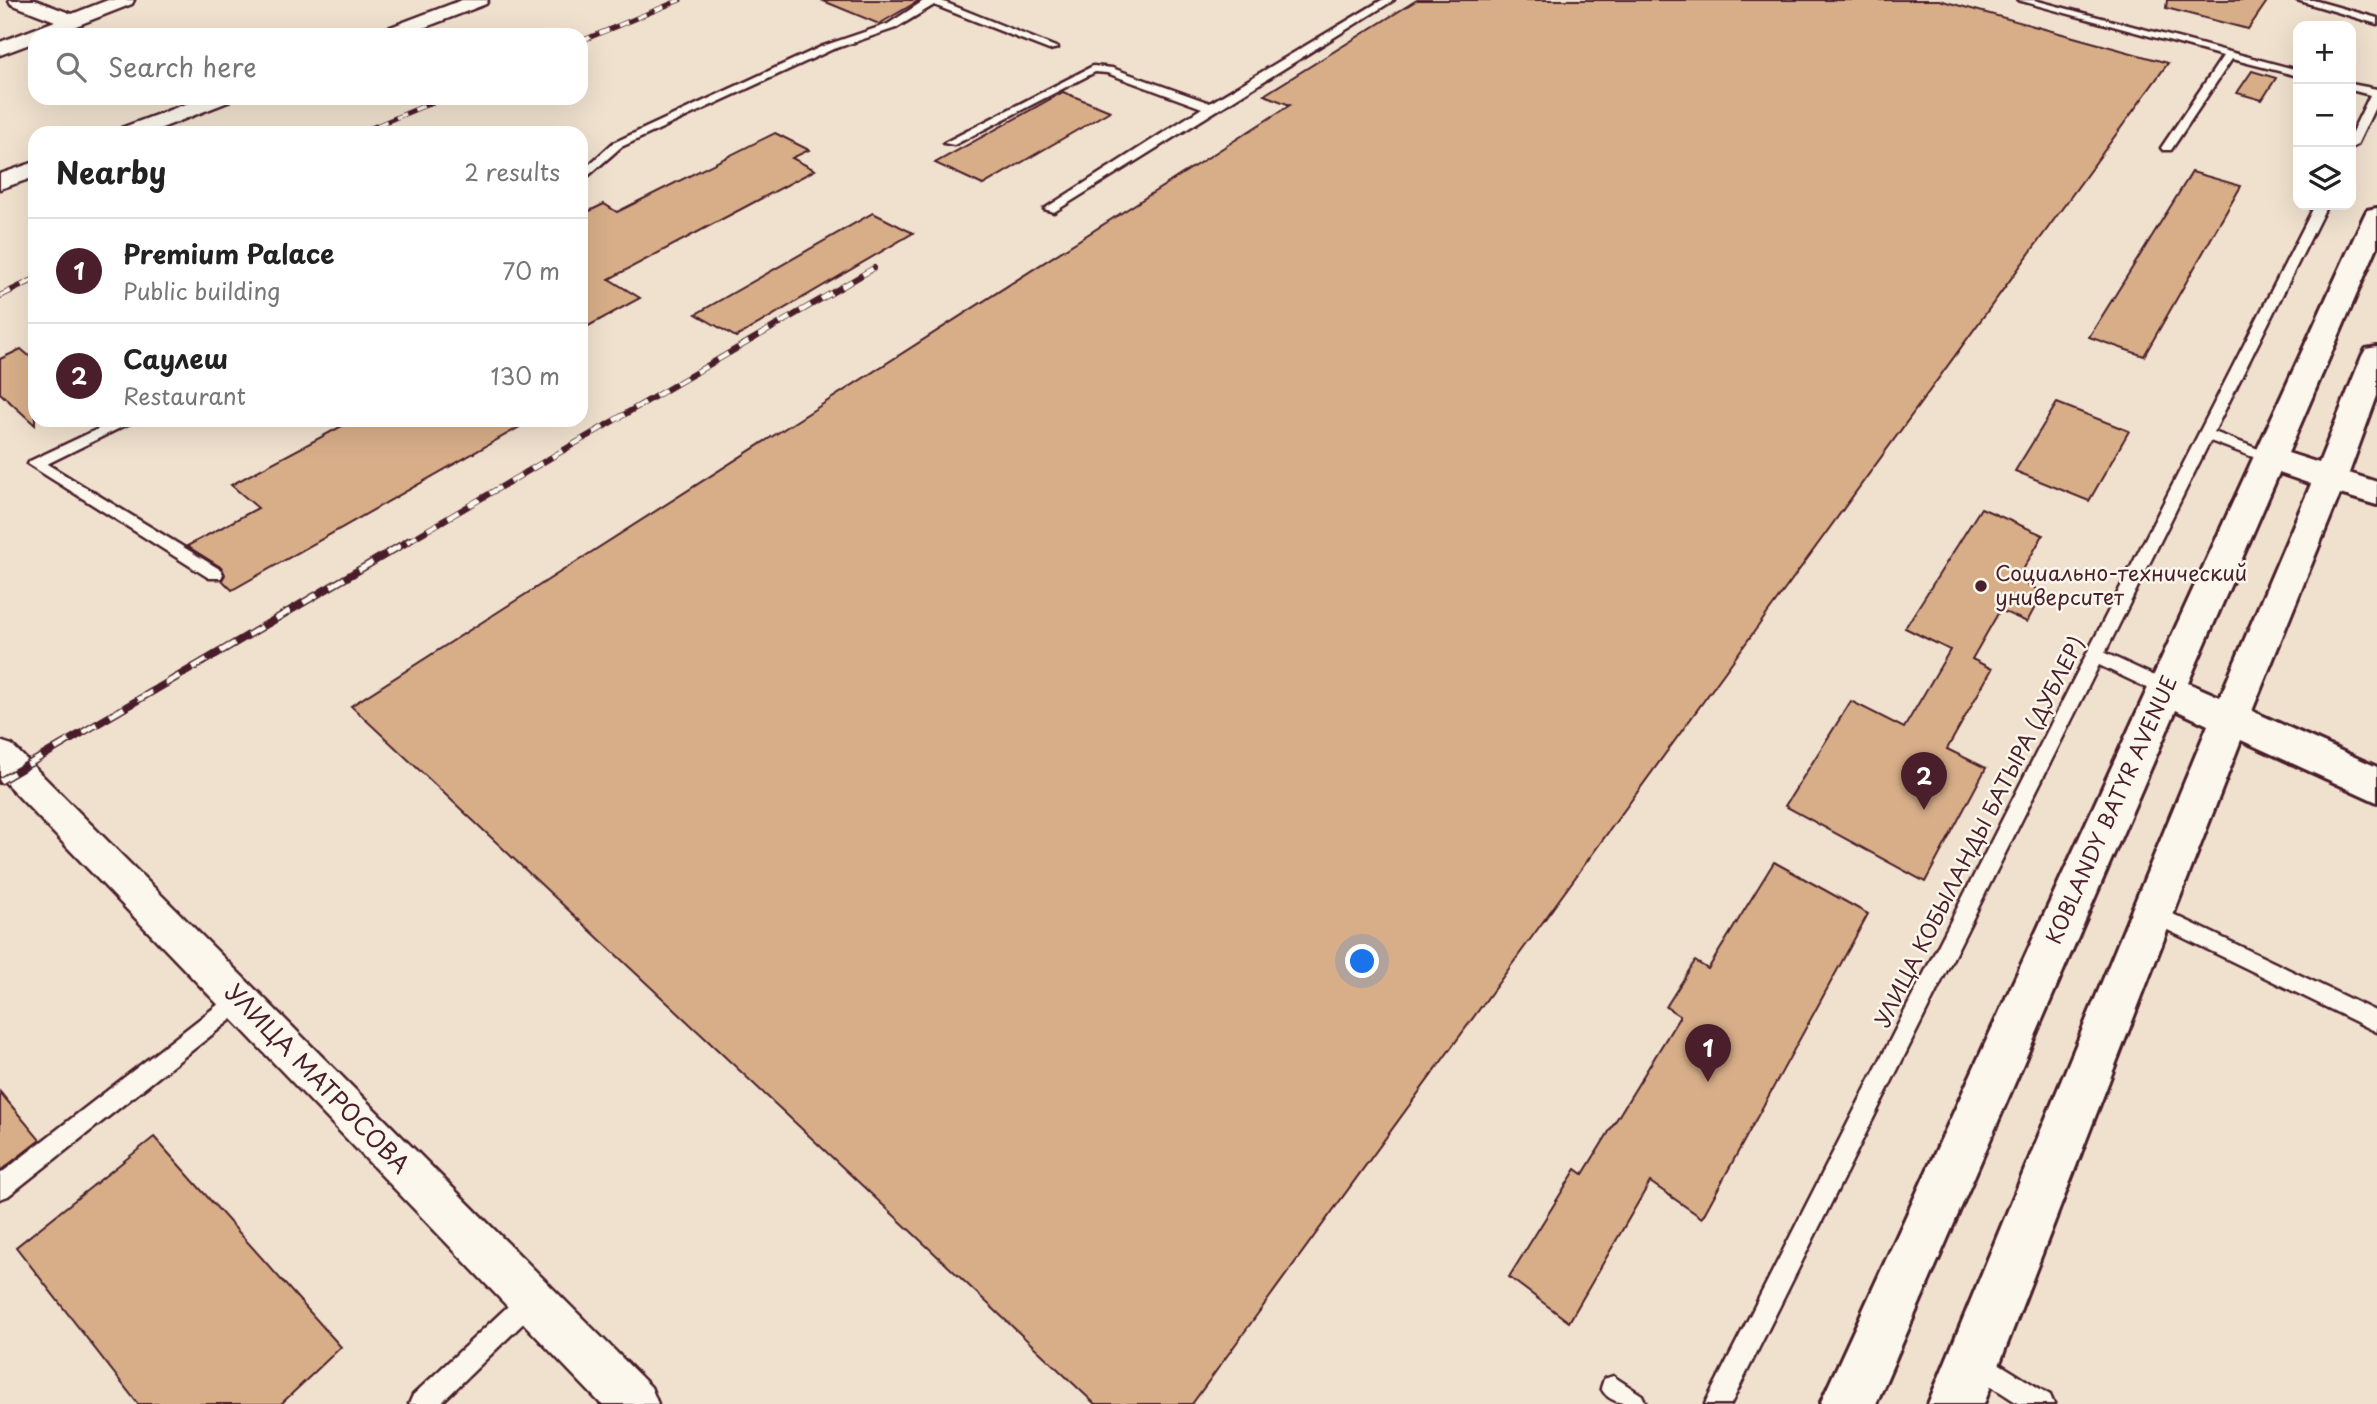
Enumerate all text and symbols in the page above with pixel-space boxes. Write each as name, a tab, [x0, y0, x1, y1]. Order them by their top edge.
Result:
map controls	[2293, 21, 2356, 210]
button: +	[2293, 21, 2356, 84]
search box	[28, 28, 588, 105]
text: Search here	[108, 47, 257, 86]
icon: search	[52, 48, 90, 86]
button: −	[2293, 84, 2356, 147]
button: layers	[2293, 147, 2356, 210]
text: Nearby	[56, 149, 166, 194]
text: 2 results	[464, 154, 560, 189]
text: Premium Palace	[123, 234, 334, 273]
text: 1	[74, 253, 85, 288]
text: 70 m	[502, 253, 560, 288]
text: Public building	[123, 273, 280, 308]
text: Саулеш	[123, 339, 228, 378]
text: 2	[71, 358, 87, 393]
text: 130 m	[490, 358, 560, 393]
text: Restaurant	[123, 378, 246, 413]
place label: Социально-технический университет	[1995, 556, 2247, 612]
marker: Социально-технический университет	[1973, 578, 1989, 594]
street label: УЛИЦА КОБЫЛАНДЫ БАТЫРА (ДУБЛЕР)	[1865, 630, 2091, 1032]
street label: KOBLANDY BATYR AVENUE	[2036, 670, 2184, 949]
pin: 2	[1901, 752, 1947, 810]
your location	[1345, 944, 1379, 978]
street label: УЛИЦА МАТРОСОВА	[218, 974, 419, 1181]
pin: 1	[1685, 1024, 1731, 1082]

